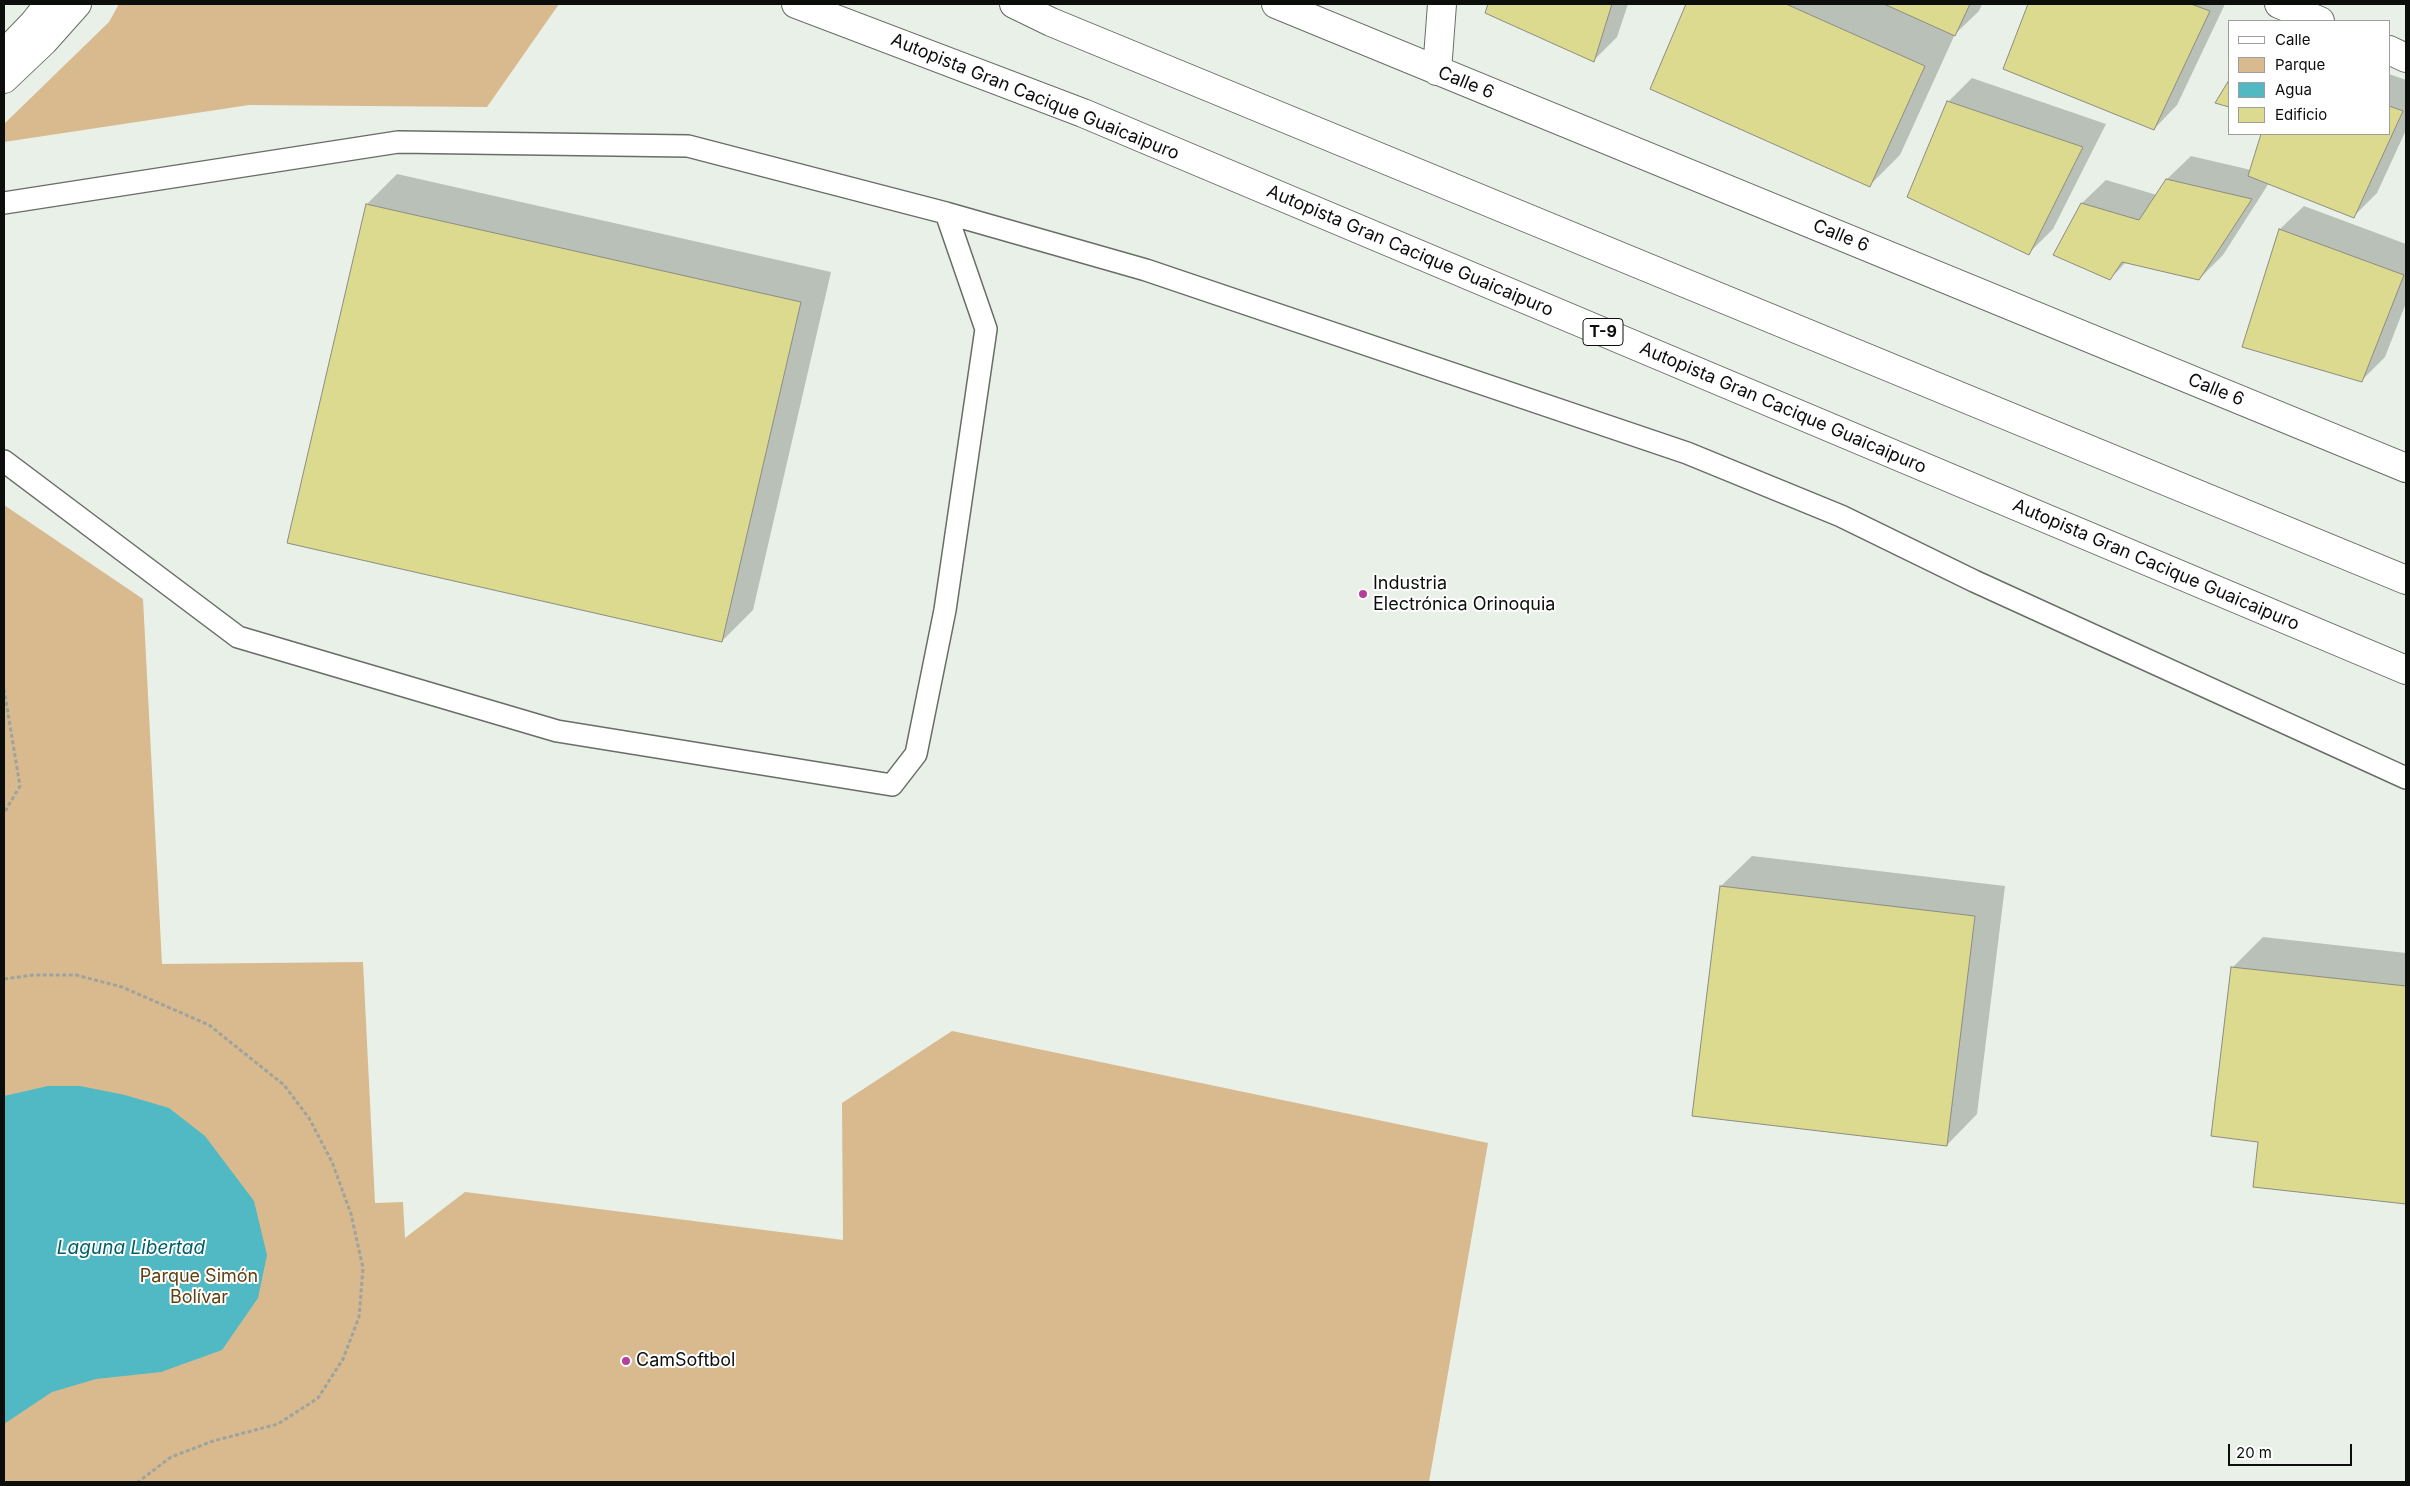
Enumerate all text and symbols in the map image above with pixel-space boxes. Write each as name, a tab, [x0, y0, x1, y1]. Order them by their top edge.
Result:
legend	[2228, 20, 2390, 135]
street label: Autopista Gran Cacique Guaicaipuro	[888, 29, 1182, 165]
text: Calle	[2275, 30, 2310, 49]
text: Parque	[2275, 55, 2325, 74]
street label: Calle 6	[1435, 62, 1497, 104]
text: Agua	[2275, 80, 2312, 99]
text: Edificio	[2275, 105, 2327, 124]
street label: Autopista Gran Cacique Guaicaipuro	[1264, 181, 1556, 321]
street label: Calle 6	[1810, 215, 1872, 257]
road number: T-9	[1583, 318, 1623, 346]
street label: Autopista Gran Cacique Guaicaipuro	[1637, 338, 1929, 478]
street label: Calle 6	[2185, 369, 2247, 411]
street label: Autopista Gran Cacique Guaicaipuro	[2010, 495, 2302, 635]
place label: Industria Electrónica Orinoquia	[1373, 573, 1555, 616]
marker: Industria Electrónica Orinoquia	[1357, 588, 1369, 600]
water label: Laguna Libertad	[57, 1237, 205, 1259]
park label: Parque Simón Bolívar	[140, 1266, 258, 1308]
place label: CamSoftbol	[636, 1350, 735, 1372]
marker: CamSoftbol	[620, 1355, 632, 1367]
scale bar	[2230, 1434, 2354, 1466]
text: 20 m	[2236, 1443, 2272, 1462]

